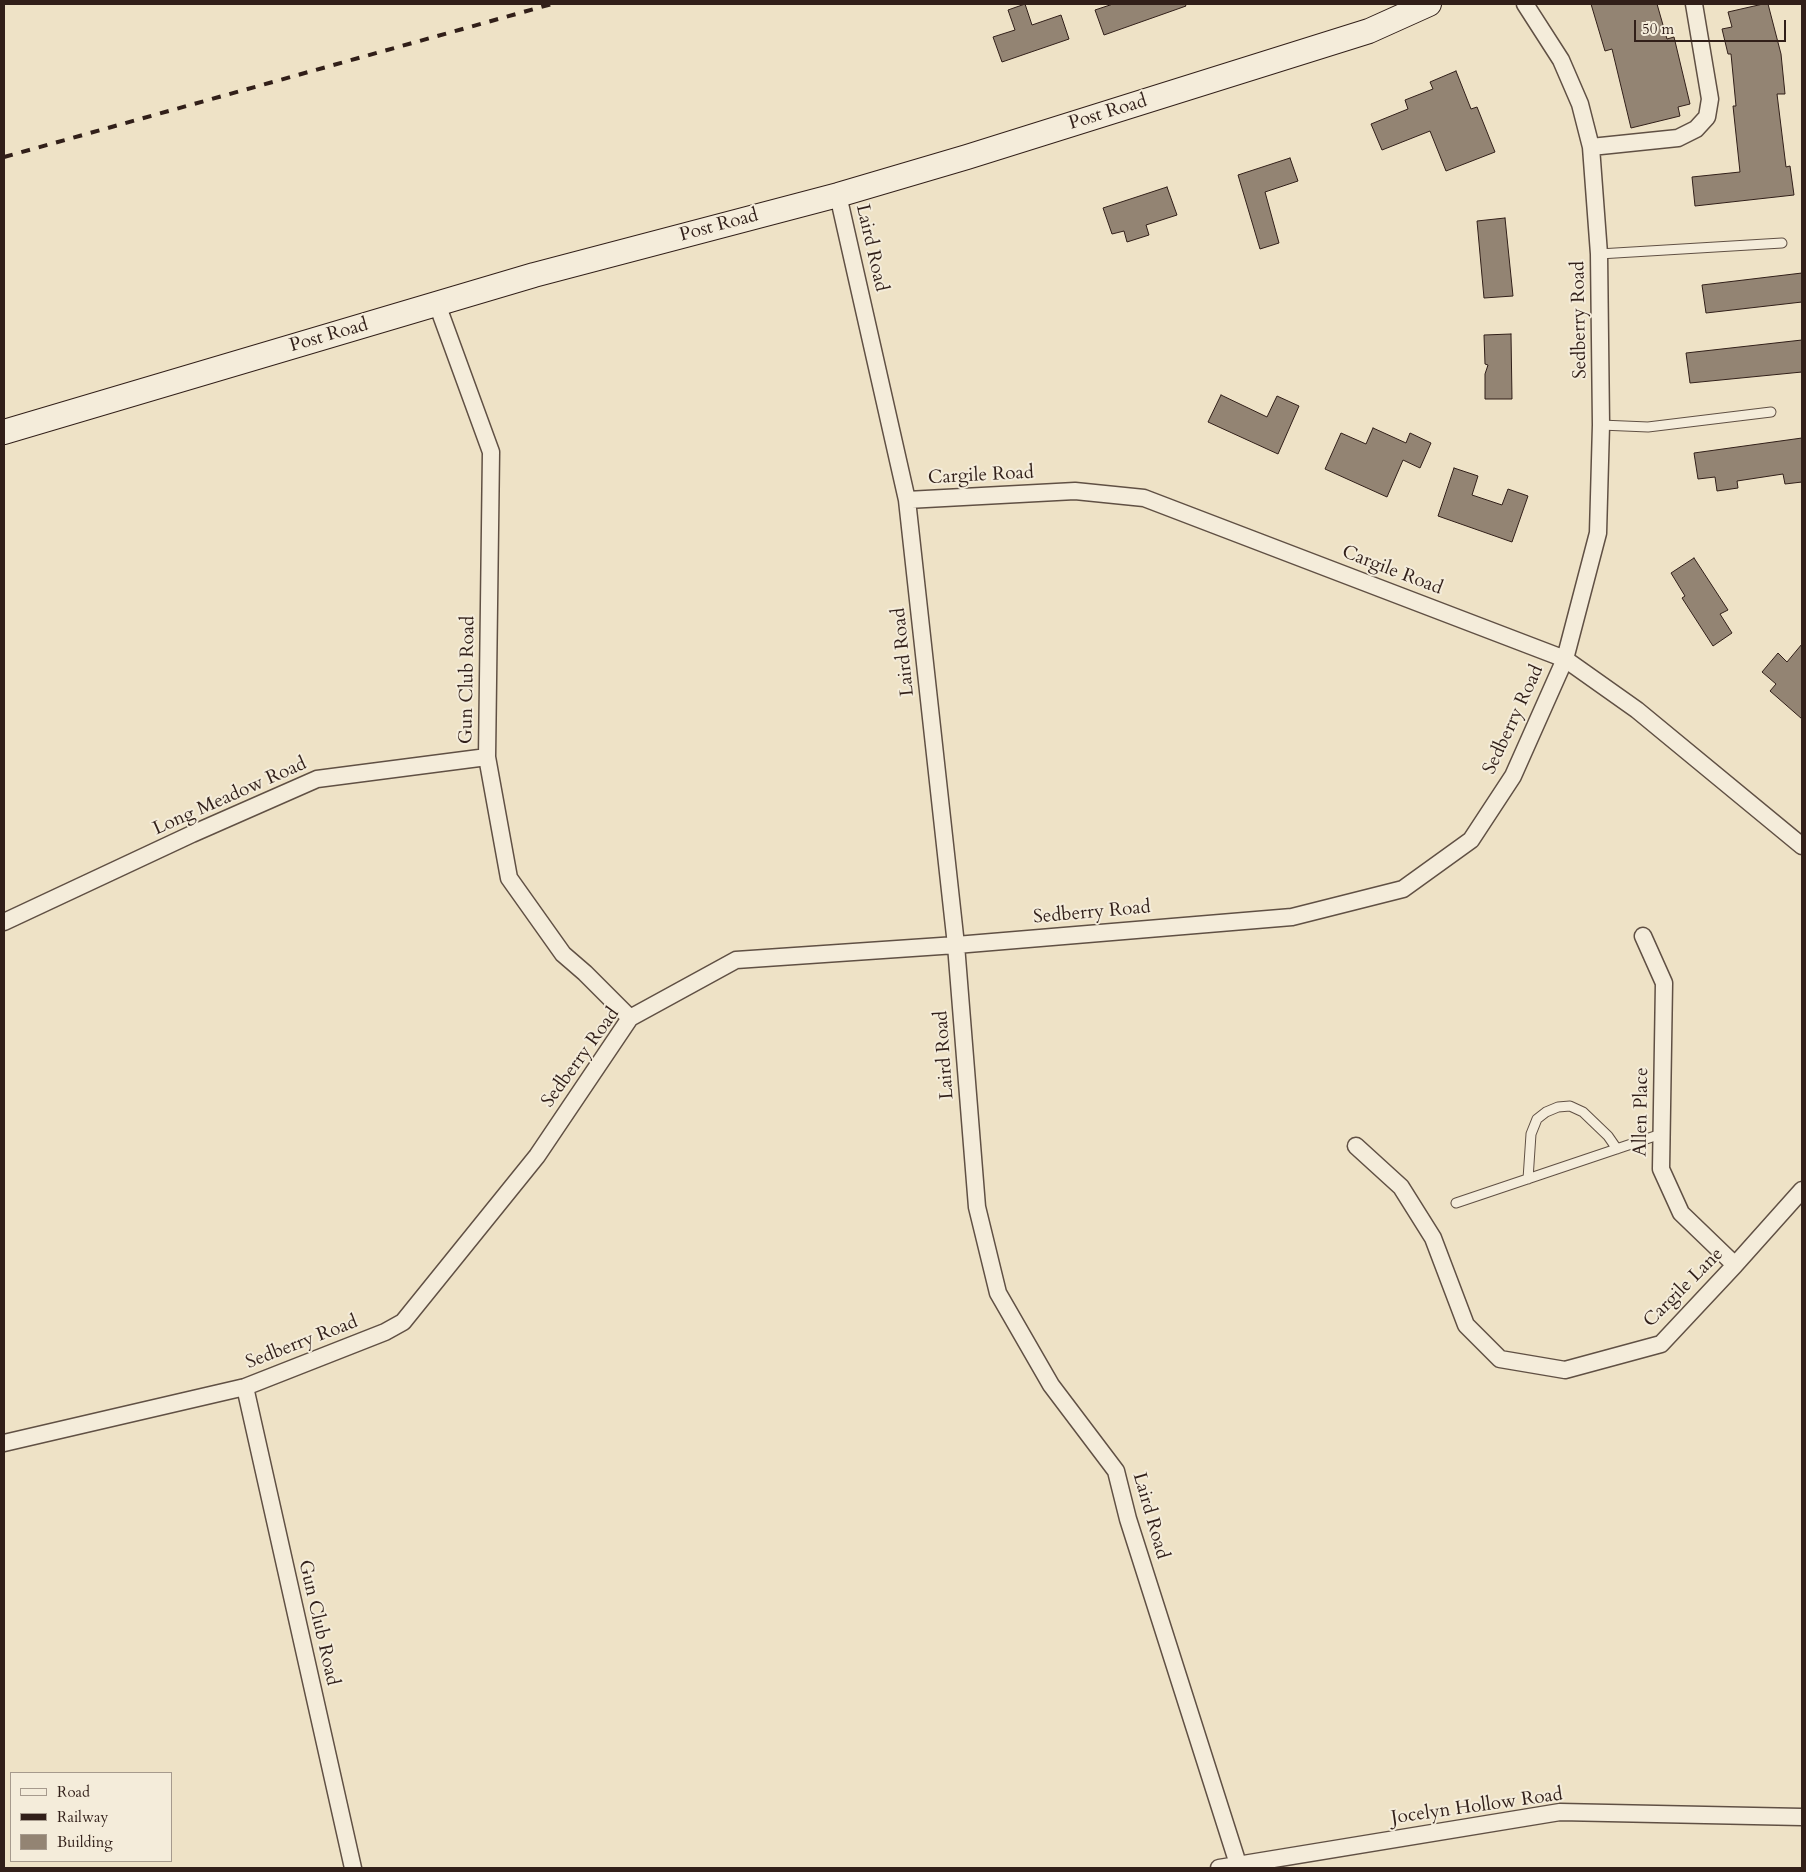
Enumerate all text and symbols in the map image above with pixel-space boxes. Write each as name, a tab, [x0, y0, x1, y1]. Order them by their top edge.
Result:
scale bar	[1636, 10, 1788, 42]
text: 50 m	[1642, 19, 1674, 39]
street label: Post Road	[1066, 90, 1150, 136]
street label: Laird Road	[850, 202, 892, 294]
street label: Post Road	[677, 205, 761, 247]
street label: Sedberry Road	[1568, 261, 1592, 379]
street label: Post Road	[287, 314, 371, 358]
street label: Cargile Road	[927, 462, 1035, 490]
street label: Cargile Road	[1338, 541, 1446, 601]
street label: Laird Road	[888, 607, 920, 697]
street label: Gun Club Road	[455, 616, 481, 744]
street label: Sedberry Road	[1479, 662, 1549, 778]
street label: Long Meadow Road	[150, 753, 310, 841]
street label: Sedberry Road	[1032, 897, 1152, 929]
street label: Sedberry Road	[537, 1004, 625, 1112]
street label: Laird Road	[931, 1010, 959, 1100]
street label: Allen Place	[1630, 1067, 1654, 1157]
street label: Cargile Lane	[1639, 1243, 1729, 1333]
street label: Sedberry Road	[243, 1311, 361, 1375]
street label: Laird Road	[1127, 1470, 1173, 1562]
street label: Gun Club Road	[292, 1558, 344, 1688]
legend	[10, 1772, 172, 1862]
text: Road	[57, 1782, 90, 1802]
street label: Jocelyn Hollow Road	[1390, 1784, 1564, 1830]
text: Railway	[57, 1807, 108, 1827]
text: Building	[57, 1832, 113, 1852]

